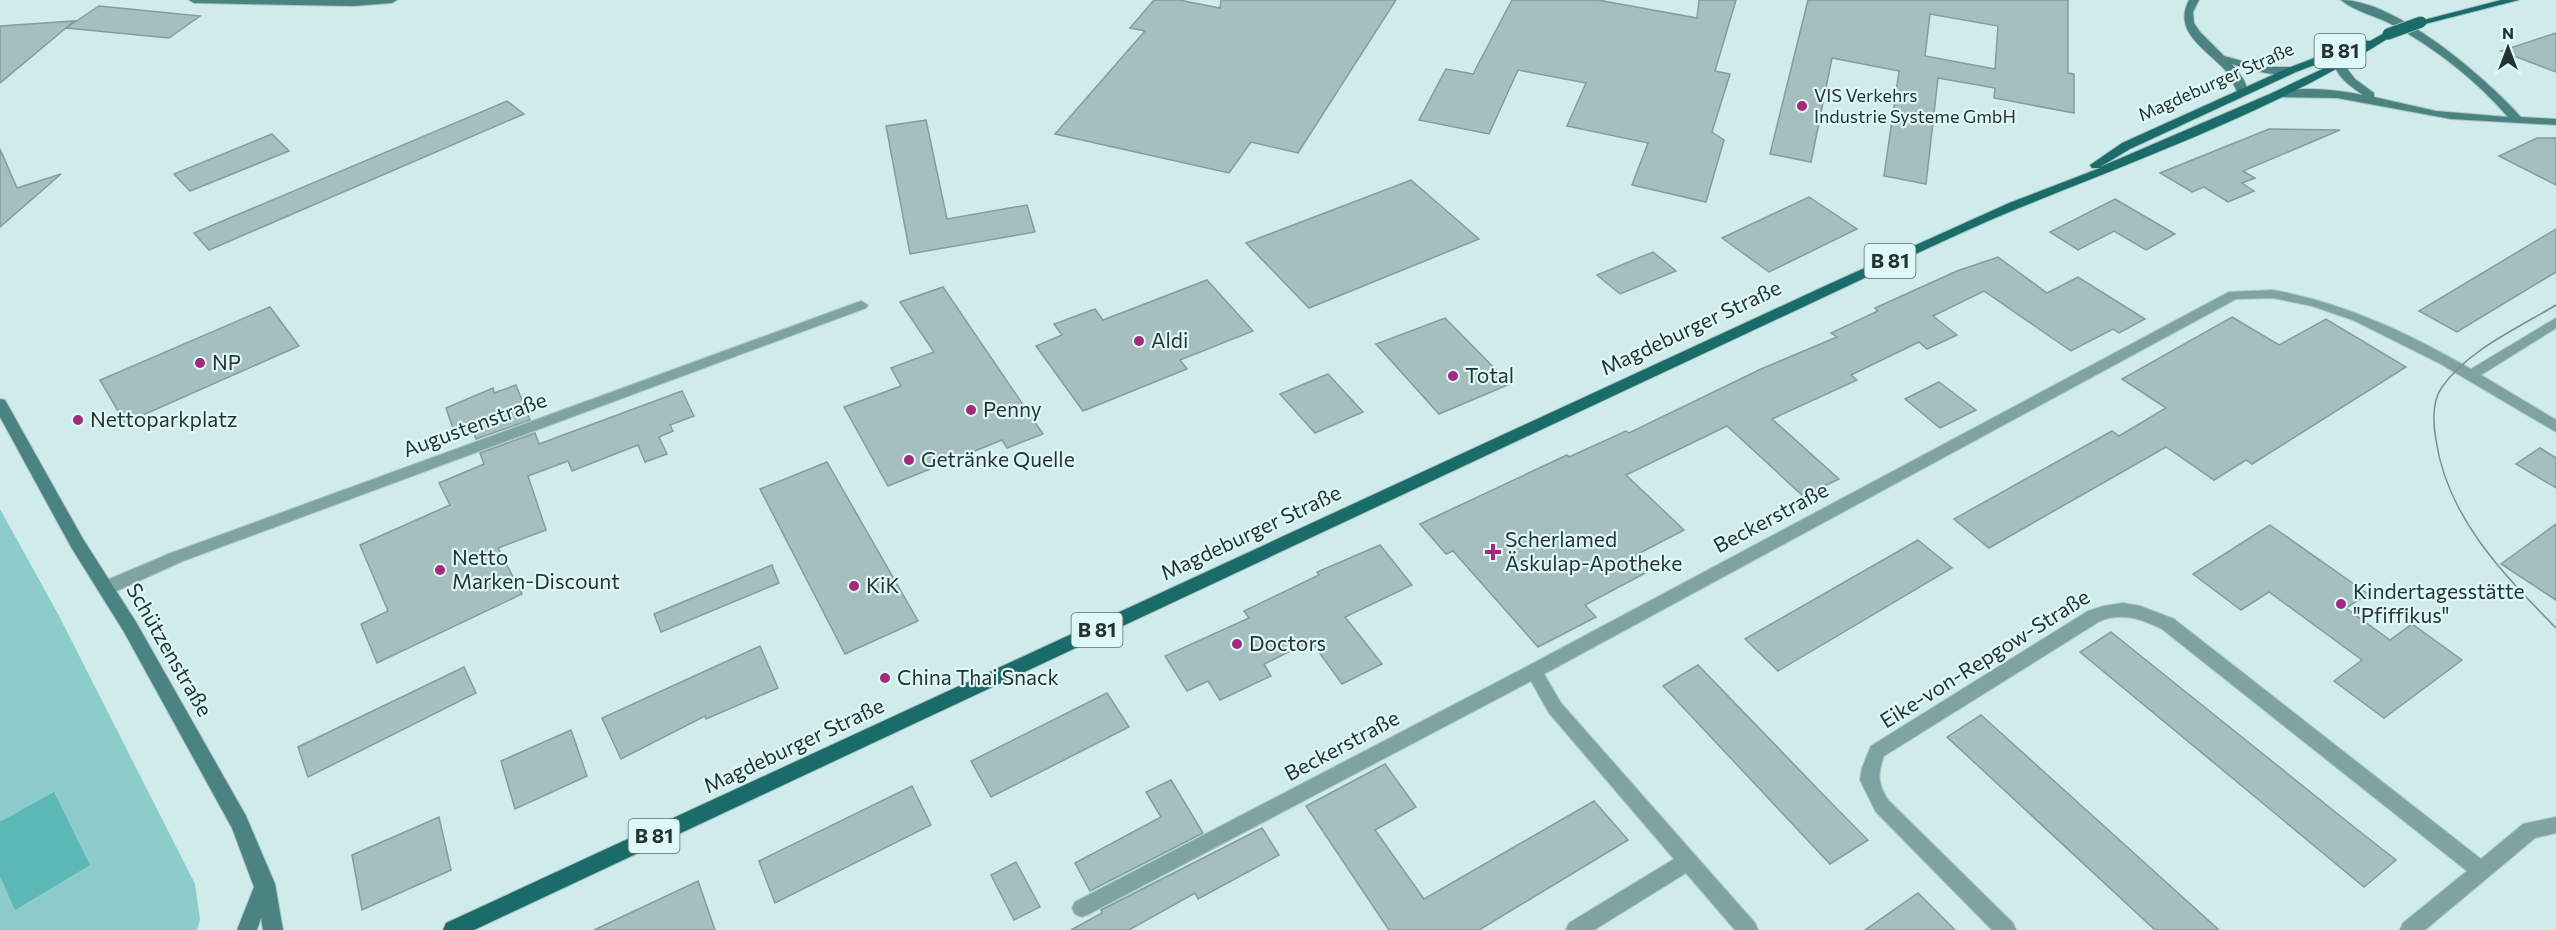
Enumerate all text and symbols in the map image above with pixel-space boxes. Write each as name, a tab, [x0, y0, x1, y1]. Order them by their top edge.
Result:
north arrow	[2478, 18, 2538, 78]
text: N	[2502, 23, 2514, 42]
road number: B 81	[2314, 34, 2366, 68]
street label: Magdeburger Straße	[2134, 37, 2297, 125]
place label: VIS Verkehrs Industrie Systeme GmbH	[1814, 84, 2016, 127]
marker: VIS Verkehrs Industrie Systeme GmbH	[1795, 99, 1809, 113]
road number: B 81	[1864, 244, 1916, 278]
street label: Magdeburger Straße	[1596, 274, 1785, 379]
place label: Aldi	[1151, 327, 1188, 352]
marker: Aldi	[1132, 334, 1146, 348]
place label: NP	[212, 349, 241, 374]
marker: NP	[193, 356, 207, 370]
place label: Total	[1465, 362, 1514, 387]
marker: Total	[1446, 369, 1460, 383]
street label: Augustenstraße	[399, 386, 550, 461]
place label: Penny	[983, 396, 1042, 421]
marker: Penny	[964, 403, 978, 417]
place label: Nettoparkplatz	[90, 406, 237, 431]
marker: Nettoparkplatz	[71, 413, 85, 427]
place label: Getränke Quelle	[921, 446, 1075, 471]
marker: Getränke Quelle	[902, 453, 916, 467]
street label: Beckerstraße	[1709, 476, 1832, 557]
street label: Magdeburger Straße	[1156, 479, 1345, 584]
place label: Scherlamed Äskulap-Apotheke	[1505, 526, 1682, 575]
place label: Netto Marken-Discount	[452, 544, 620, 593]
marker: Scherlamed Äskulap-Apotheke	[1486, 545, 1500, 559]
marker: Netto Marken-Discount	[433, 563, 447, 577]
place label: KiK	[866, 572, 900, 597]
street label: Schützenstraße	[122, 578, 219, 720]
place label: Kindertagesstätte "Pfiffikus"	[2353, 578, 2525, 627]
marker: KiK	[847, 579, 861, 593]
street label: Eike-von-Repgow-Straße	[1875, 583, 2094, 732]
marker: Kindertagesstätte "Pfiffikus"	[2334, 597, 2348, 611]
road number: B 81	[1072, 613, 1122, 647]
place label: Doctors	[1249, 630, 1326, 655]
marker: Doctors	[1230, 637, 1244, 651]
place label: China Thai Snack	[897, 664, 1059, 689]
marker: China Thai Snack	[878, 671, 892, 685]
street label: Magdeburger Straße	[699, 692, 888, 797]
street label: Beckerstraße	[1280, 704, 1403, 785]
road number: B 81	[628, 819, 680, 853]

